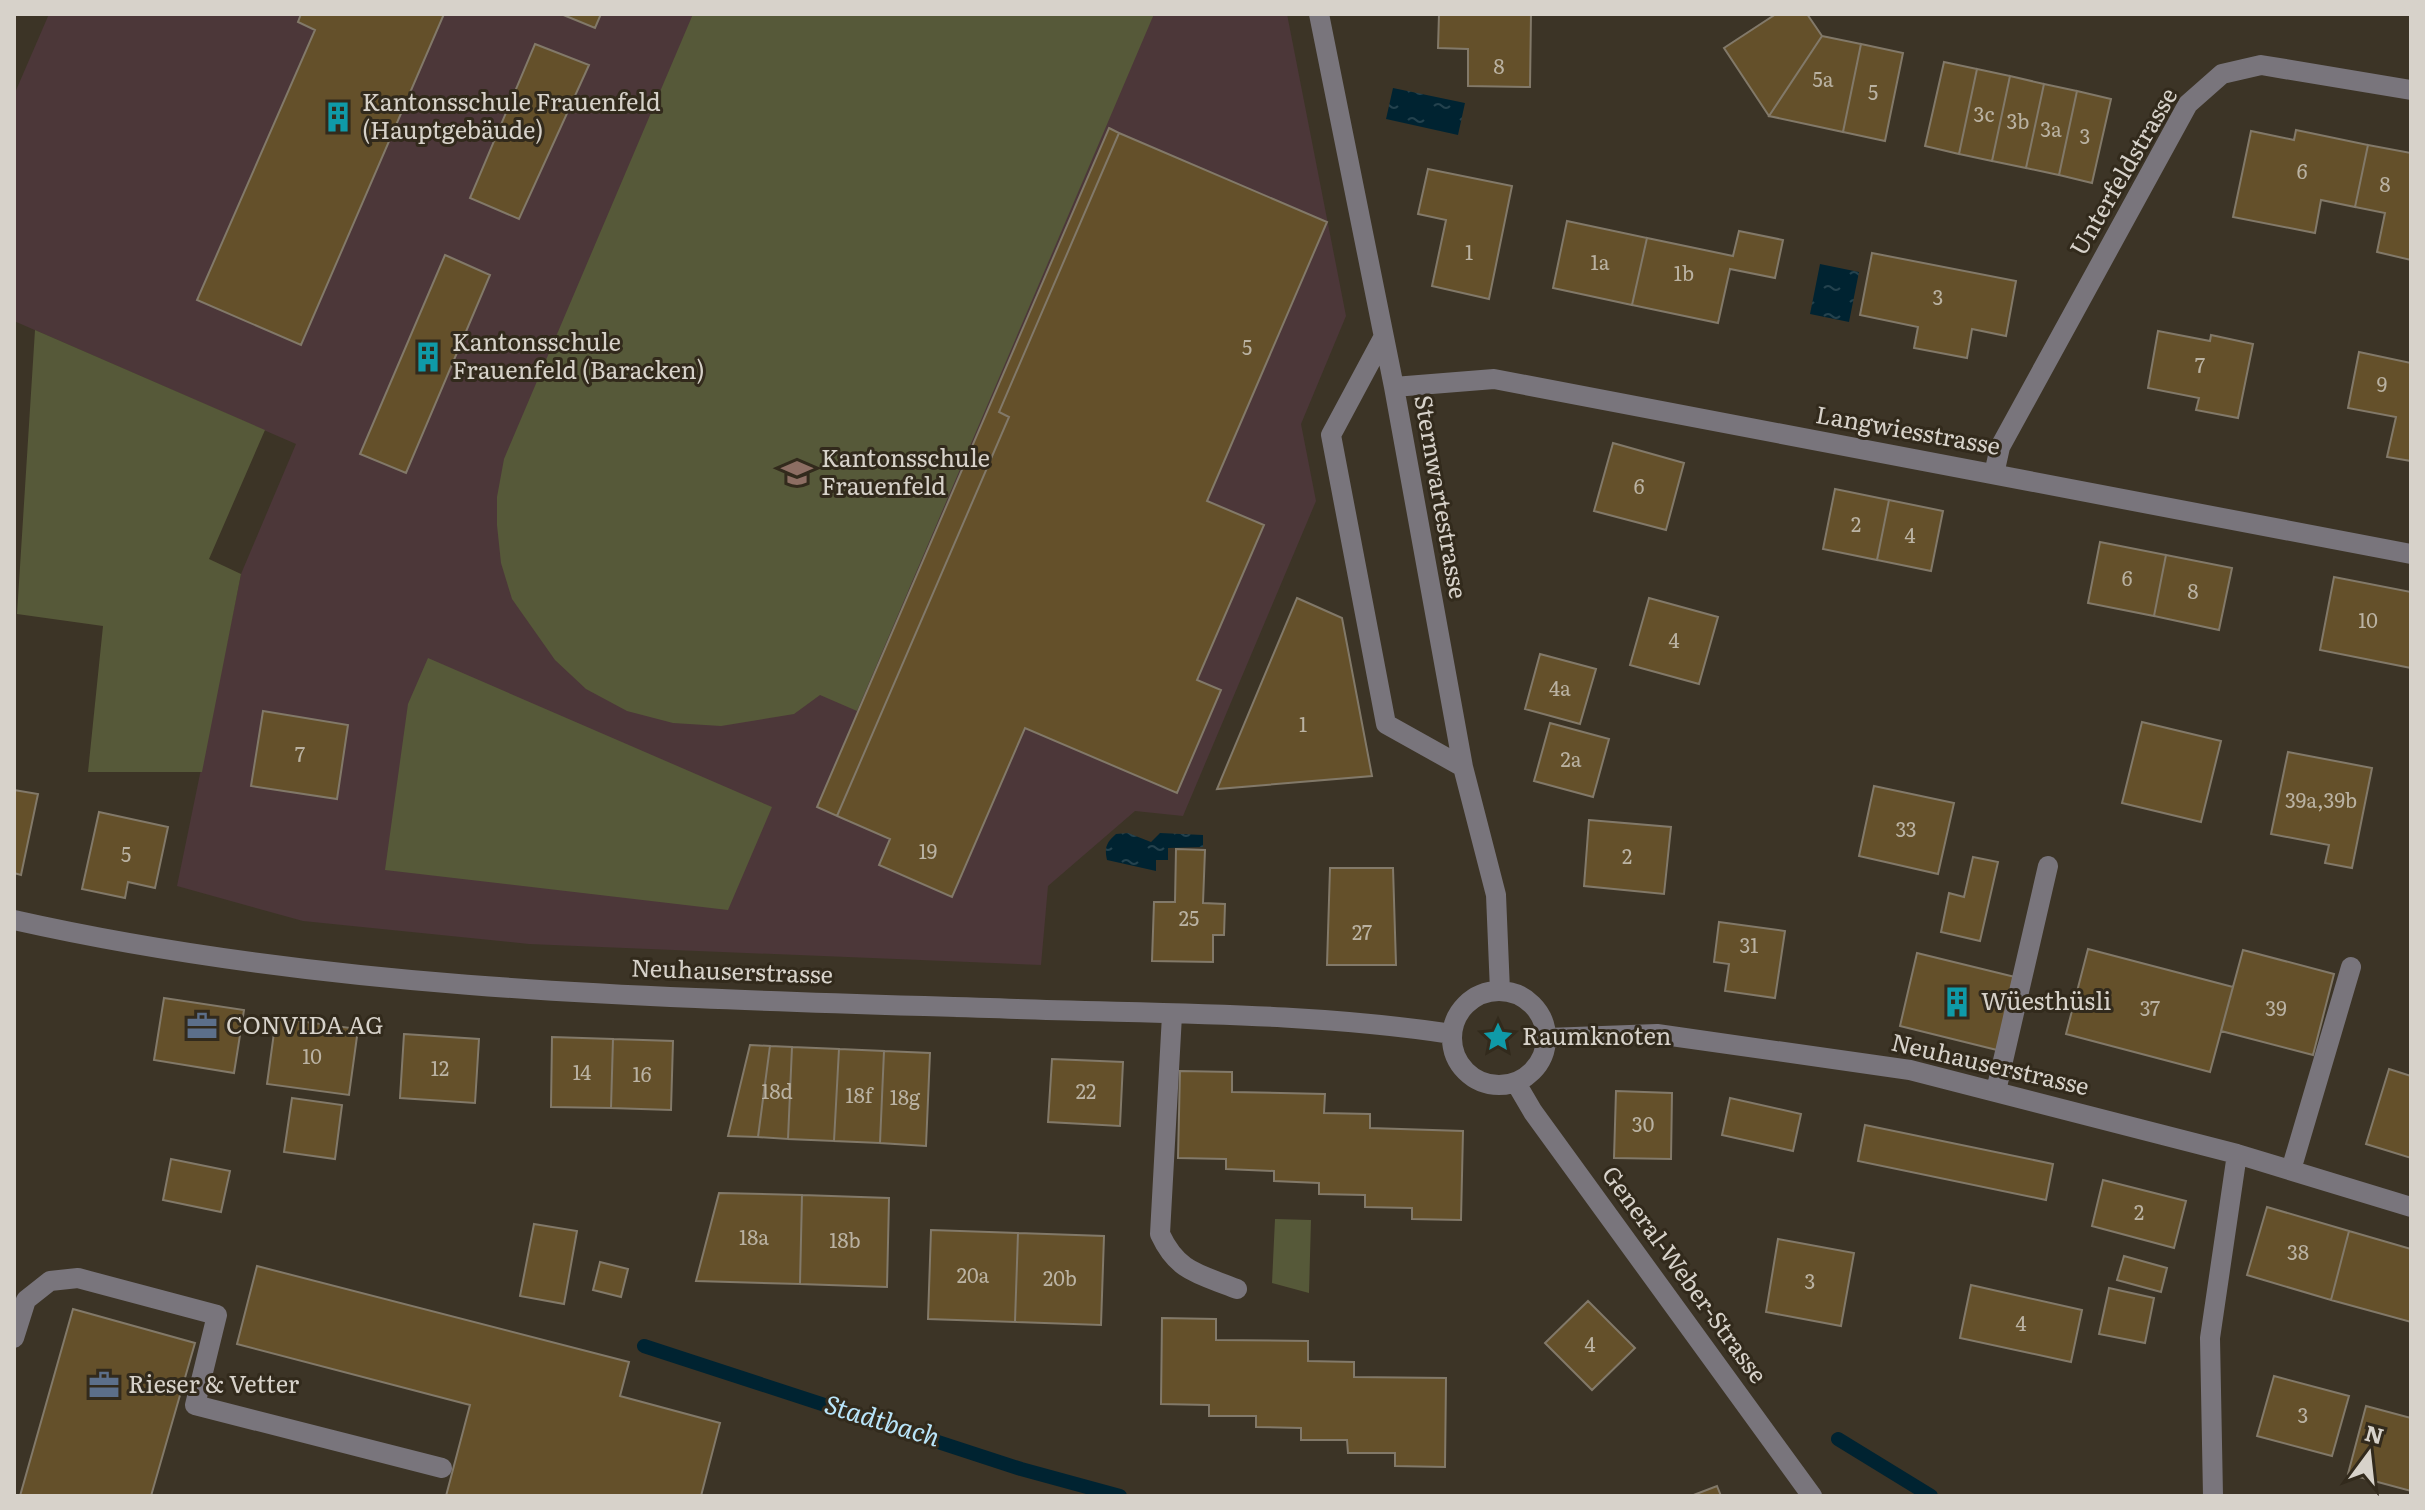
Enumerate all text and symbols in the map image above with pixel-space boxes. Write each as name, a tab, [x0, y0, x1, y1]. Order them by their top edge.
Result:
house number: 8	[1493, 50, 1505, 80]
house number: 5a	[1813, 63, 1834, 93]
house number: 5	[1868, 76, 1878, 106]
street label: Unterfeldstrasse	[2059, 80, 2184, 261]
place label: Kantonsschule Frauenfeld (Hauptgebäude)	[362, 83, 661, 146]
house number: 3c	[1974, 98, 1994, 128]
building icon: Kantonsschule Frauenfeld (Hauptgebäude)	[321, 100, 355, 134]
house number: 3b	[2007, 105, 2029, 135]
house number: 3a	[2040, 113, 2062, 143]
house number: 3	[2080, 120, 2090, 150]
house number: 6	[2297, 155, 2308, 185]
house number: 8	[2379, 168, 2391, 198]
house number: 1	[1465, 236, 1473, 266]
house number: 1a	[1591, 246, 1610, 276]
house number: 1b	[1674, 257, 1694, 287]
house number: 3	[1933, 281, 1943, 311]
place label: Kantonsschule Frauenfeld (Baracken)	[452, 323, 705, 386]
house number: 5	[1242, 331, 1252, 361]
building icon: Kantonsschule Frauenfeld (Baracken)	[411, 340, 445, 374]
house number: 7	[2195, 349, 2205, 379]
house number: 9	[2377, 368, 2387, 398]
street label: Sternwartestrasse	[1407, 392, 1478, 601]
street label: Langwiesstrasse	[1813, 395, 2003, 462]
place label: Kantonsschule Frauenfeld	[821, 439, 990, 502]
school or university icon: Kantonsschule Frauenfeld	[780, 456, 814, 490]
house number: 6	[1634, 470, 1645, 500]
house number: 2	[1851, 508, 1861, 538]
house number: 4	[1904, 519, 1916, 549]
house number: 6	[2122, 562, 2133, 592]
house number: 8	[2187, 575, 2199, 605]
house number: 10	[2358, 604, 2378, 634]
house number: 4	[1668, 624, 1680, 654]
house number: 4a	[1549, 672, 1571, 702]
house number: 1	[1299, 708, 1307, 738]
house number: 7	[295, 738, 305, 768]
house number: 2a	[1561, 743, 1582, 773]
house number: 39a,39b	[2285, 784, 2357, 814]
house number: 33	[1895, 813, 1917, 843]
house number: 19	[919, 835, 937, 865]
house number: 5	[121, 838, 131, 868]
house number: 2	[1622, 840, 1632, 870]
house number: 25	[1179, 902, 1199, 932]
house number: 27	[1352, 916, 1372, 946]
house number: 31	[1740, 929, 1758, 959]
street label: Neuhauserstrasse	[630, 948, 834, 991]
place label: Wüesthüsli	[1981, 982, 2111, 1017]
building icon: Wüesthüsli	[1940, 985, 1974, 1019]
house number: 37	[2140, 992, 2160, 1022]
house number: 39	[2265, 992, 2287, 1022]
place label: CONVIDA AG	[226, 1006, 383, 1041]
office icon: CONVIDA AG	[185, 1009, 219, 1043]
place label: Raumknoten	[1522, 1017, 1672, 1052]
place icon: Raumknoten	[1481, 1020, 1515, 1054]
street label: Neuhauserstrasse	[1888, 1023, 2093, 1102]
house number: 10	[302, 1040, 322, 1070]
house number: 12	[431, 1052, 449, 1082]
house number: 14	[573, 1056, 591, 1086]
house number: 16	[633, 1058, 652, 1088]
house number: 18d	[761, 1075, 793, 1105]
house number: 22	[1076, 1075, 1096, 1105]
house number: 18f	[846, 1079, 875, 1109]
house number: 18g	[890, 1081, 921, 1111]
house number: 30	[1632, 1108, 1654, 1138]
street label: General-Weber-Strasse	[1595, 1158, 1777, 1390]
house number: 2	[2134, 1196, 2144, 1226]
house number: 18a	[739, 1221, 769, 1251]
house number: 18b	[829, 1224, 861, 1254]
house number: 38	[2287, 1236, 2309, 1266]
house number: 20a	[957, 1259, 989, 1289]
house number: 20b	[1043, 1262, 1077, 1292]
house number: 3	[1805, 1265, 1815, 1295]
house number: 4	[2015, 1307, 2027, 1337]
house number: 4	[1584, 1328, 1596, 1358]
place label: Rieser & Vetter	[128, 1365, 300, 1400]
office icon: Rieser & Vetter	[87, 1368, 121, 1402]
water label: Stadtbach	[820, 1383, 945, 1455]
house number: 3	[2298, 1399, 2308, 1429]
north arrow	[2329, 1414, 2409, 1494]
text: N	[2361, 1415, 2388, 1452]

